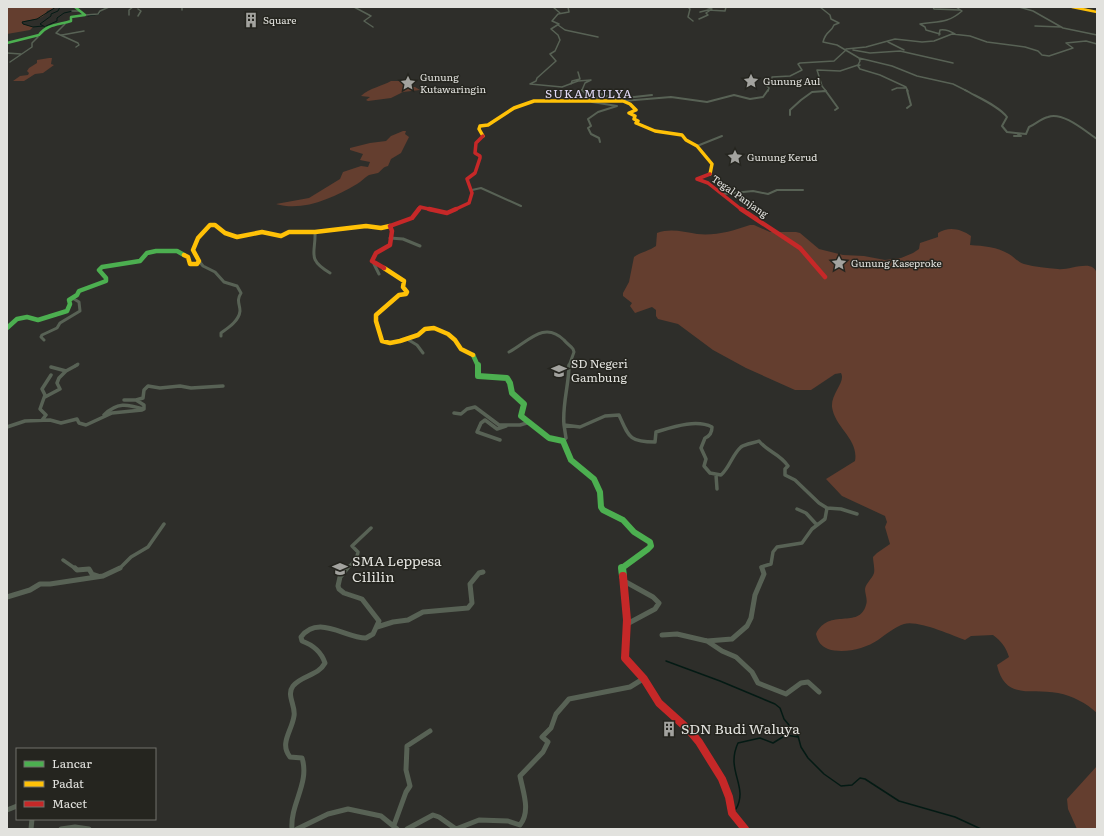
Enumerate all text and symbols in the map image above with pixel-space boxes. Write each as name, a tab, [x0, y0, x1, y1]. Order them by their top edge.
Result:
building icon: Square	[242, 11, 260, 29]
place label: Square	[263, 12, 296, 27]
place label: Gunung Kutawaringin	[420, 69, 486, 96]
place icon: Gunung Aul	[742, 72, 760, 90]
place label: Gunung Aul	[763, 73, 821, 88]
place icon: Gunung Kutawaringin	[399, 74, 417, 92]
district label: SUKAMULYA	[545, 84, 633, 102]
place icon: Gunung Kerud	[726, 148, 744, 166]
place label: Gunung Kerud	[747, 149, 817, 164]
street label: Tegal Panjang	[709, 170, 772, 221]
place icon: Gunung Kaseproke	[830, 254, 848, 272]
place label: Gunung Kaseproke	[851, 255, 942, 270]
place label: SD Negeri Gambung	[571, 354, 628, 386]
school or university icon: SD Negeri Gambung	[550, 362, 568, 380]
place label: SMA Leppesa Cililin	[352, 550, 442, 586]
school or university icon: SMA Leppesa Cililin	[331, 560, 349, 578]
place label: SDN Budi Waluya	[681, 718, 800, 738]
building icon: SDN Budi Waluya	[660, 720, 678, 738]
legend	[16, 748, 156, 820]
text: Lancar	[52, 754, 92, 772]
text: Padat	[52, 774, 84, 792]
text: Macet	[52, 794, 87, 812]

